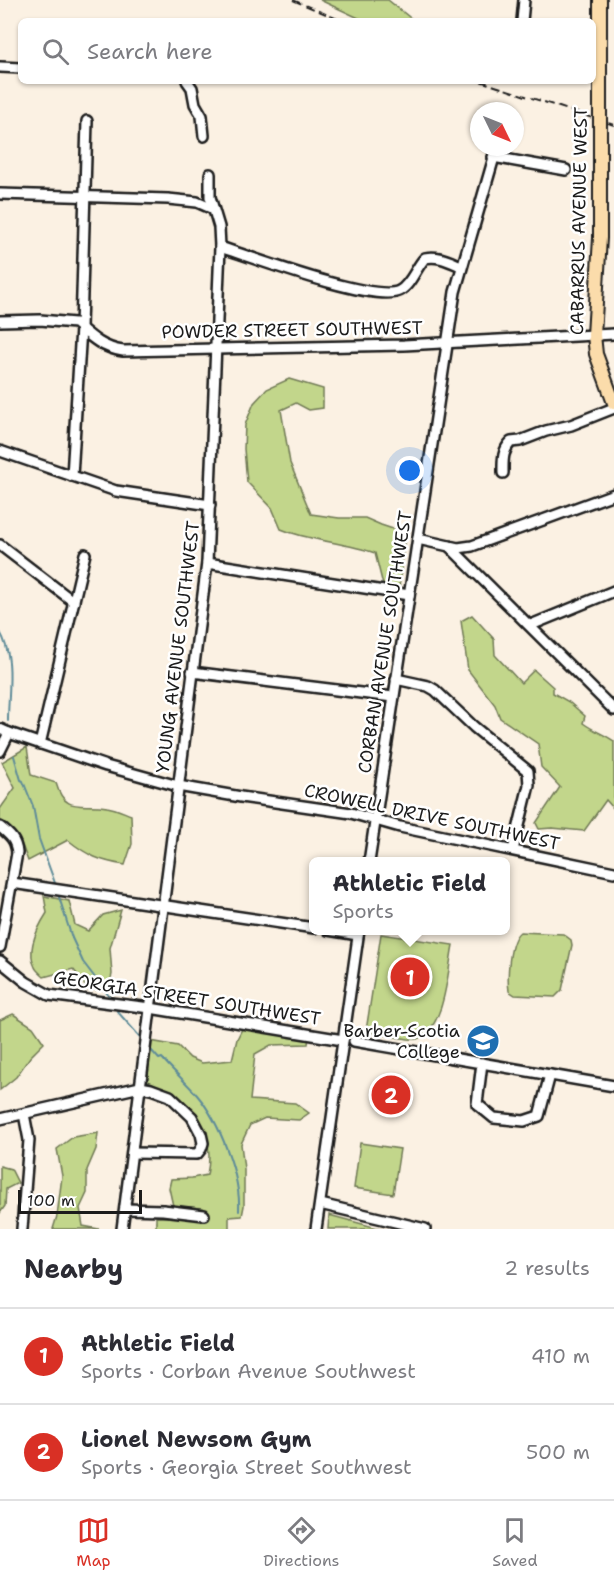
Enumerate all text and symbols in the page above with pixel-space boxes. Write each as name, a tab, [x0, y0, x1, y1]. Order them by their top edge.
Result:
search box	[18, 18, 596, 84]
icon: search	[39, 35, 72, 68]
text: Search here	[87, 37, 213, 66]
north arrow	[470, 102, 524, 156]
street label: CABARRUS AVENUE WEST	[565, 107, 593, 335]
street label: POWDER STREET SOUTHWEST	[161, 316, 423, 344]
your location	[395, 456, 424, 485]
street label: CORBAN AVENUE SOUTHWEST	[352, 509, 418, 775]
street label: YOUNG AVENUE SOUTHWEST	[151, 519, 205, 775]
street label: CROWELL DRIVE SOUTHWEST	[302, 778, 562, 856]
popup	[309, 857, 510, 935]
text: Athletic Field	[333, 869, 486, 898]
text: Sports	[333, 898, 394, 924]
pin: 1	[390, 954, 430, 1000]
street label: GEORGIA STREET SOUTHWEST	[51, 965, 323, 1031]
place label: Barber-Scotia College	[343, 1019, 460, 1064]
school or university icon: Barber-Scotia College	[465, 1023, 501, 1059]
pin: 2	[372, 1072, 410, 1118]
scale bar	[18, 1187, 142, 1214]
text: 100 m	[27, 1190, 75, 1211]
text: Nearby	[24, 1251, 123, 1286]
text: 2 results	[504, 1255, 590, 1281]
text: Athletic Field	[81, 1329, 235, 1358]
text: 1	[39, 1343, 48, 1369]
text: 410 m	[531, 1343, 590, 1369]
text: Sports · Corban Avenue Southwest	[81, 1358, 416, 1384]
text: Lionel Newsom Gym	[81, 1425, 312, 1454]
text: 2	[37, 1439, 51, 1465]
text: 500 m	[526, 1439, 590, 1465]
text: Sports · Georgia Street Southwest	[81, 1454, 412, 1480]
tab: Map	[76, 1514, 111, 1571]
tab: Directions	[263, 1514, 340, 1571]
tab: Saved	[492, 1514, 538, 1571]

